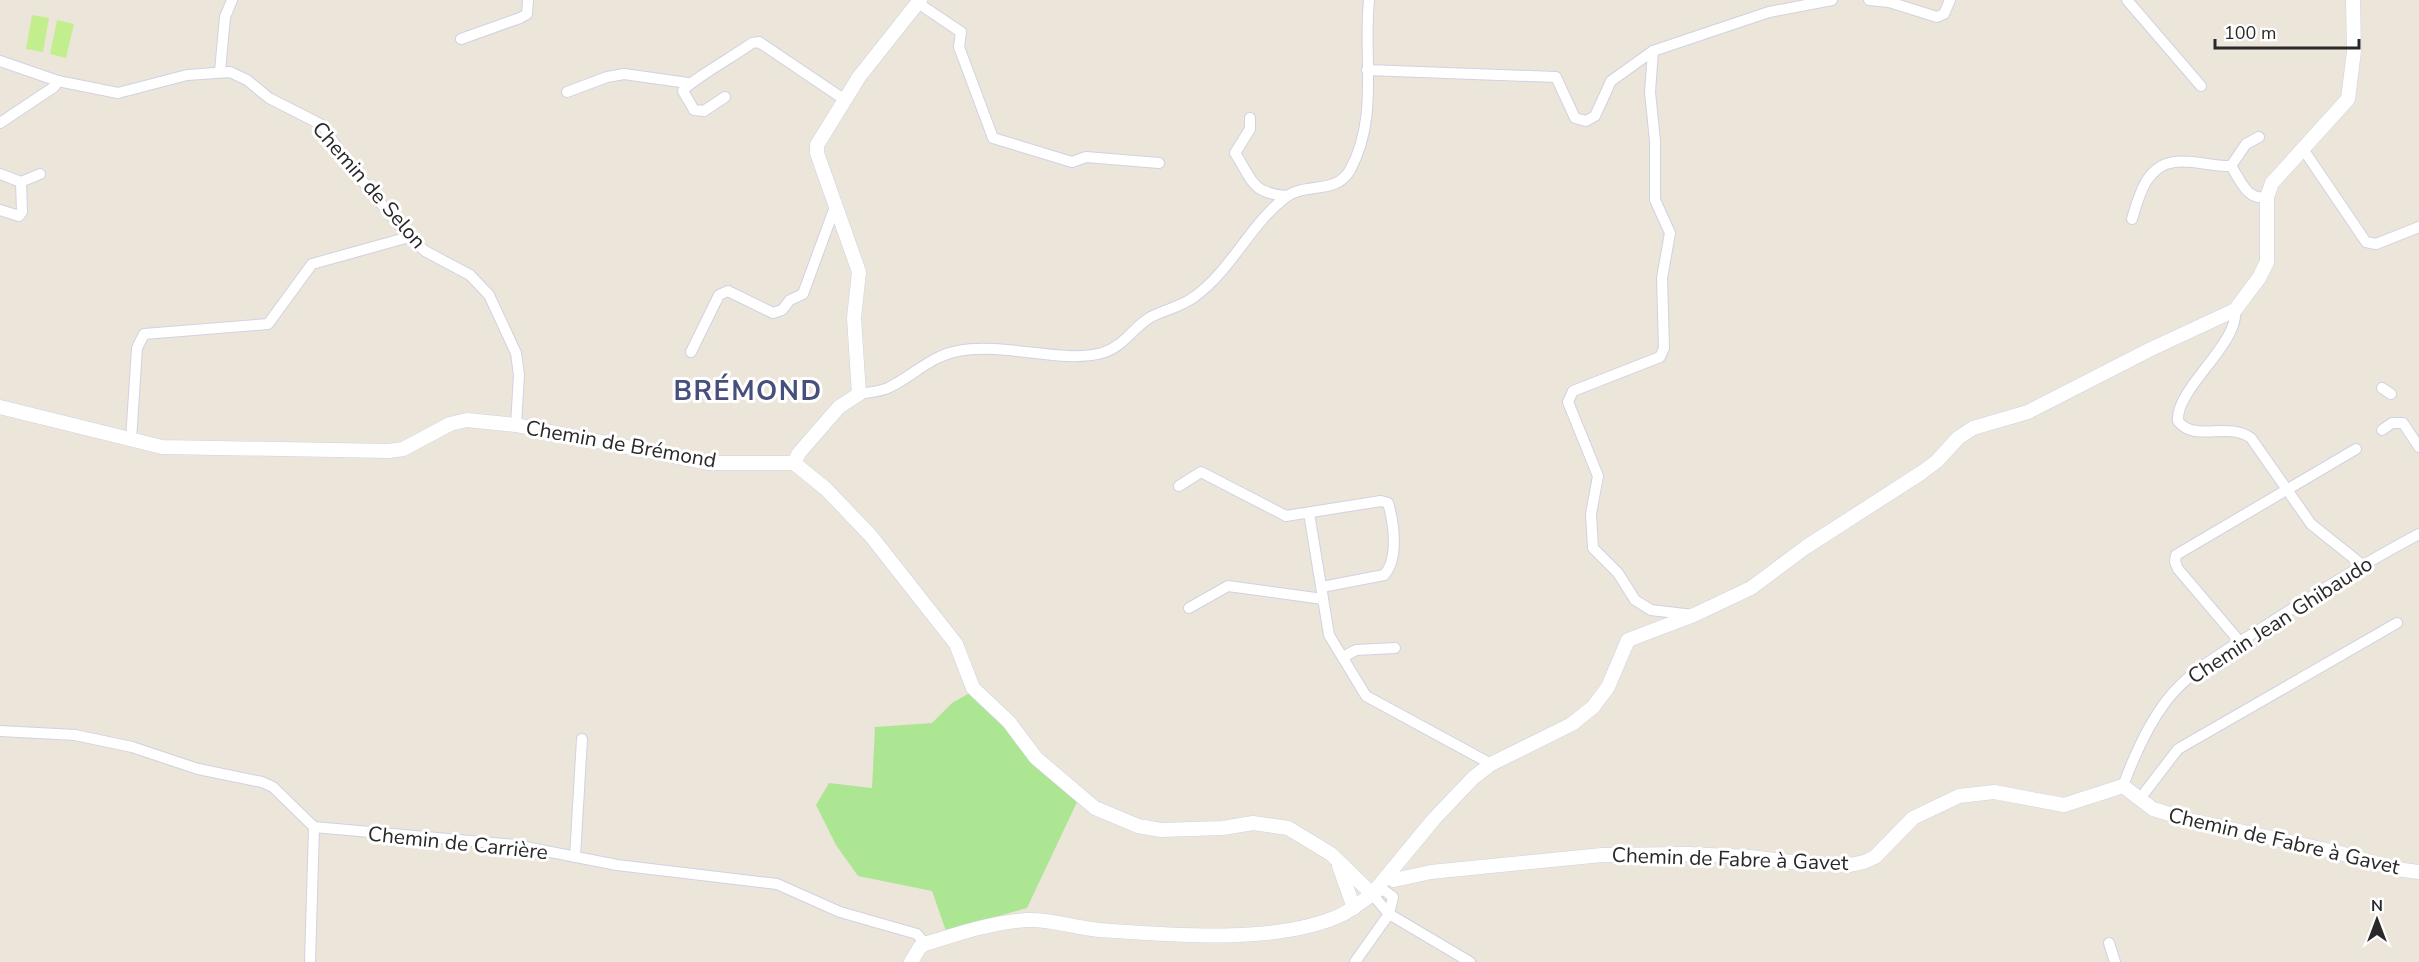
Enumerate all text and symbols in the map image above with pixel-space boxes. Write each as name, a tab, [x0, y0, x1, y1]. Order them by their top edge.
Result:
scale bar	[2215, 12, 2359, 50]
text: 100 m	[2224, 21, 2276, 45]
street label: Chemin de Selon	[306, 115, 432, 255]
district label: BRÉMOND	[673, 373, 823, 410]
street label: Chemin de Brémond	[524, 413, 718, 475]
street label: Chemin Jean Ghibaudo	[2182, 550, 2378, 690]
street label: Chemin de Fabre à Gavet	[2166, 801, 2403, 881]
street label: Chemin de Carrière	[367, 820, 549, 866]
street label: Chemin de Fabre à Gavet	[1611, 841, 1849, 877]
north arrow	[2347, 890, 2407, 950]
text: N	[2371, 895, 2383, 917]

